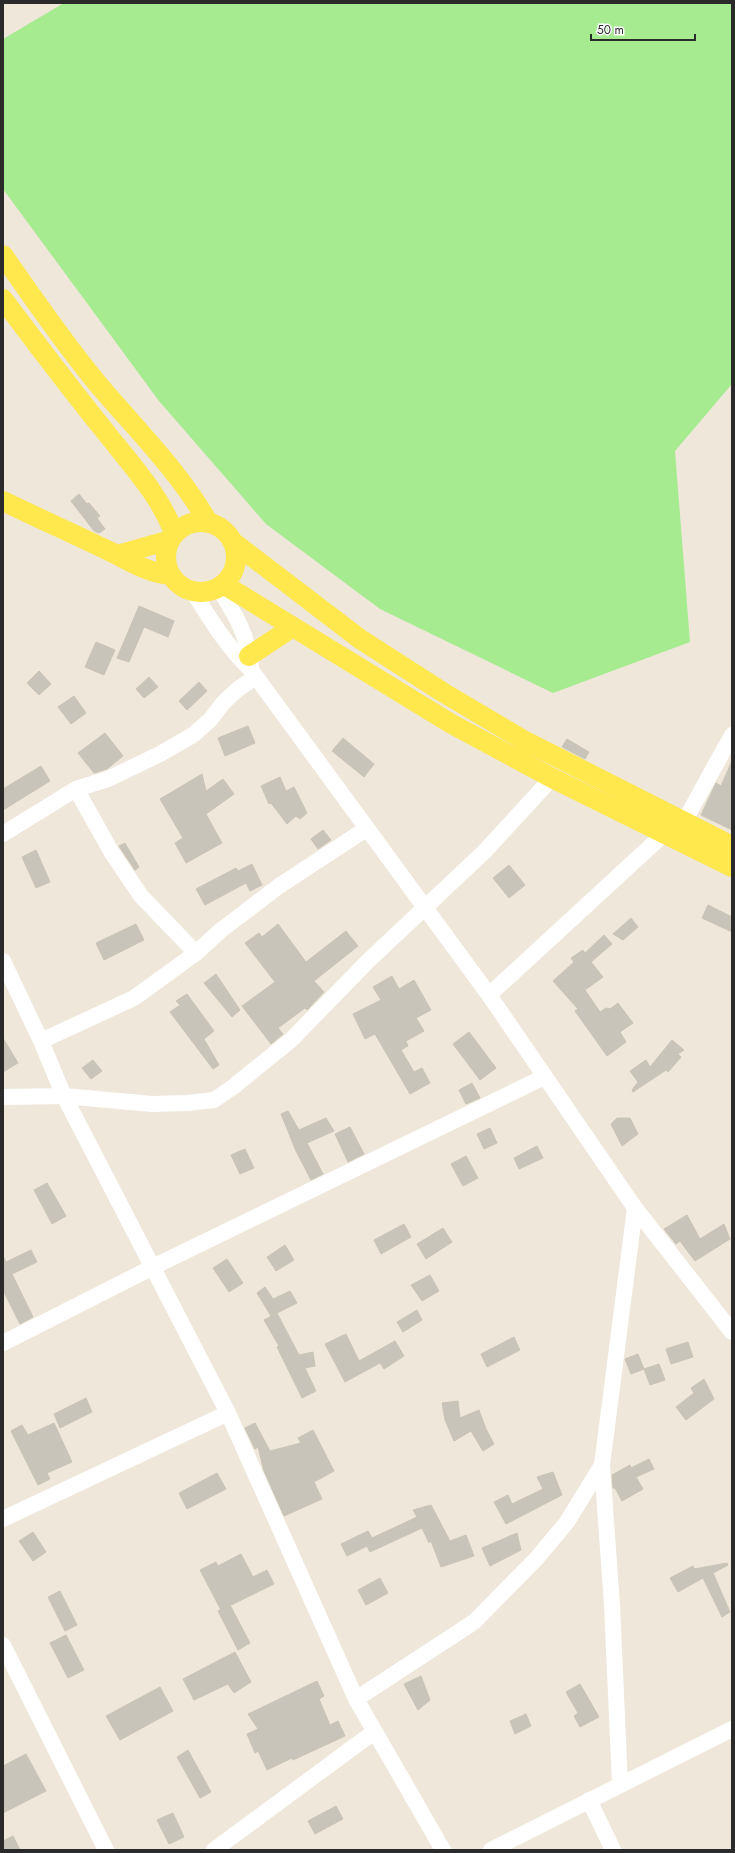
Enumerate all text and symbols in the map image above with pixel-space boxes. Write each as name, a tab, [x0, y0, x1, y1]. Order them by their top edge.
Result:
scale bar	[591, 16, 695, 42]
text: 50 m	[597, 21, 624, 39]

